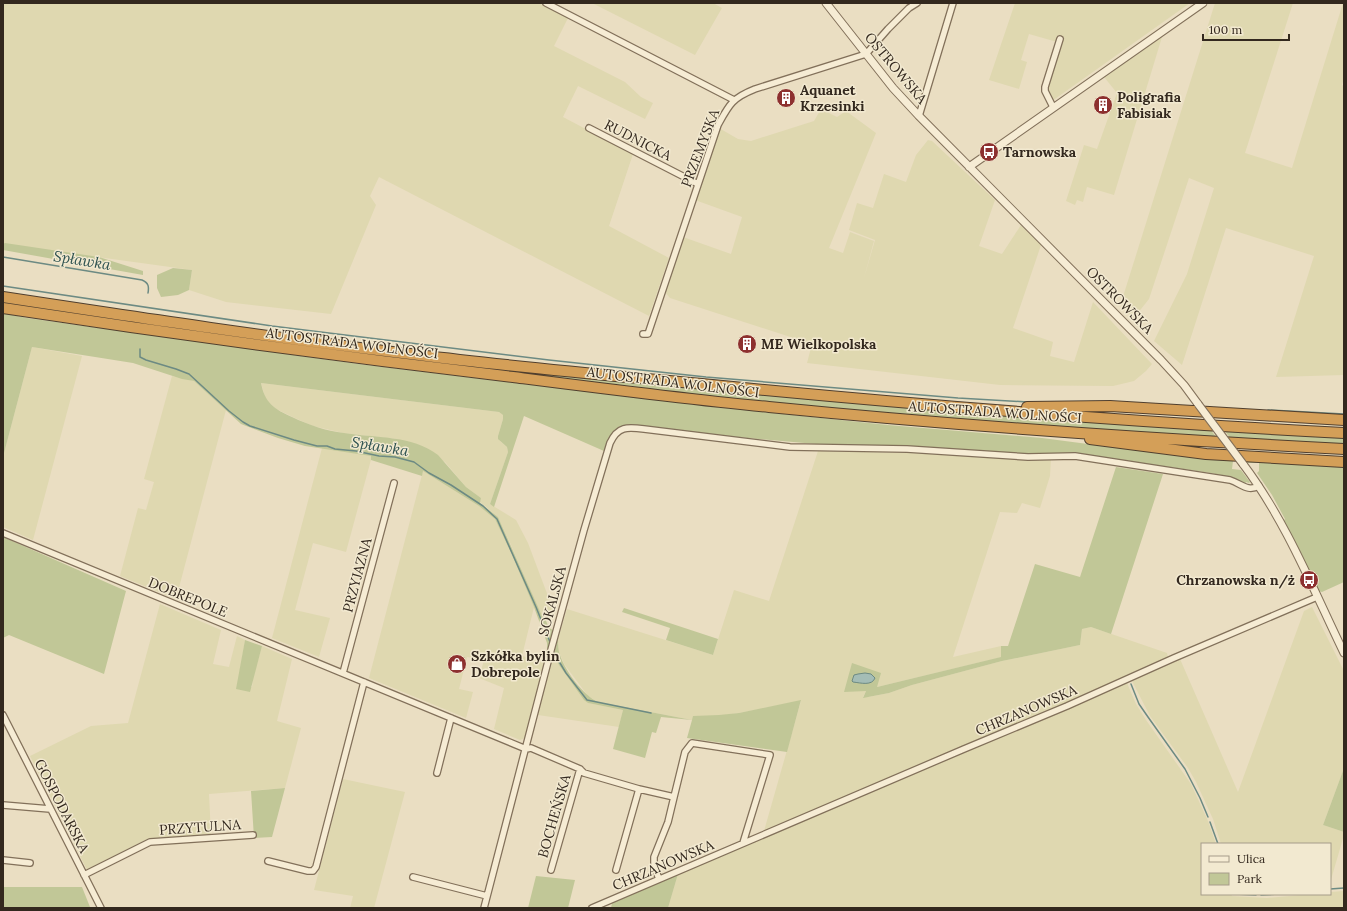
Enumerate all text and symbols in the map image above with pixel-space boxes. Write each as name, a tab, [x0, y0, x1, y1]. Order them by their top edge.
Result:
scale bar	[1203, 16, 1289, 42]
text: 100 m	[1209, 22, 1242, 37]
street label: OSTROWSKA	[861, 29, 931, 108]
place label: Aquanet Krzesinki	[800, 81, 865, 115]
building icon: Aquanet Krzesinki	[775, 87, 797, 109]
place label: Poligrafia Fabisiak	[1117, 88, 1182, 122]
building icon: Poligrafia Fabisiak	[1092, 94, 1114, 116]
street label: PRZEMYSKA	[677, 106, 723, 190]
street label: RUDNICKA	[601, 115, 675, 165]
bus stop icon: Tarnowska	[978, 141, 1000, 163]
place label: Tarnowska	[1003, 143, 1077, 161]
water label: Spławka	[52, 246, 113, 274]
street label: OSTROWSKA	[1083, 263, 1158, 338]
street label: AUTOSTRADA WOLNOŚCI	[264, 323, 439, 363]
building icon: ME Wielkopolska	[736, 333, 758, 355]
place label: ME Wielkopolska	[761, 335, 877, 353]
street label: AUTOSTRADA WOLNOŚCI	[585, 362, 760, 402]
street label: AUTOSTRADA WOLNOŚCI	[907, 397, 1082, 427]
water label: Spławka	[350, 432, 411, 460]
street label: PRZYJAZNA	[338, 536, 376, 614]
street label: SOKALSKA	[534, 564, 570, 638]
bus stop icon: Chrzanowska n/ż	[1298, 569, 1320, 591]
place label: Chrzanowska n/ż	[1176, 571, 1295, 589]
street label: DOBREPOLE	[146, 573, 230, 621]
place label: Szkółka bylin Dobrepole	[471, 647, 560, 681]
shop icon: Szkółka bylin Dobrepole	[446, 653, 468, 675]
street label: CHRZANOWSKA	[973, 680, 1080, 739]
street label: GOSPODARSKA	[31, 756, 94, 856]
street label: BOCHEŃSKA	[533, 772, 575, 860]
street label: PRZYTULNA	[158, 815, 242, 839]
street label: CHRZANOWSKA	[610, 835, 717, 894]
legend	[1201, 843, 1331, 895]
text: Ulica	[1237, 851, 1265, 866]
text: Park	[1237, 871, 1263, 886]

